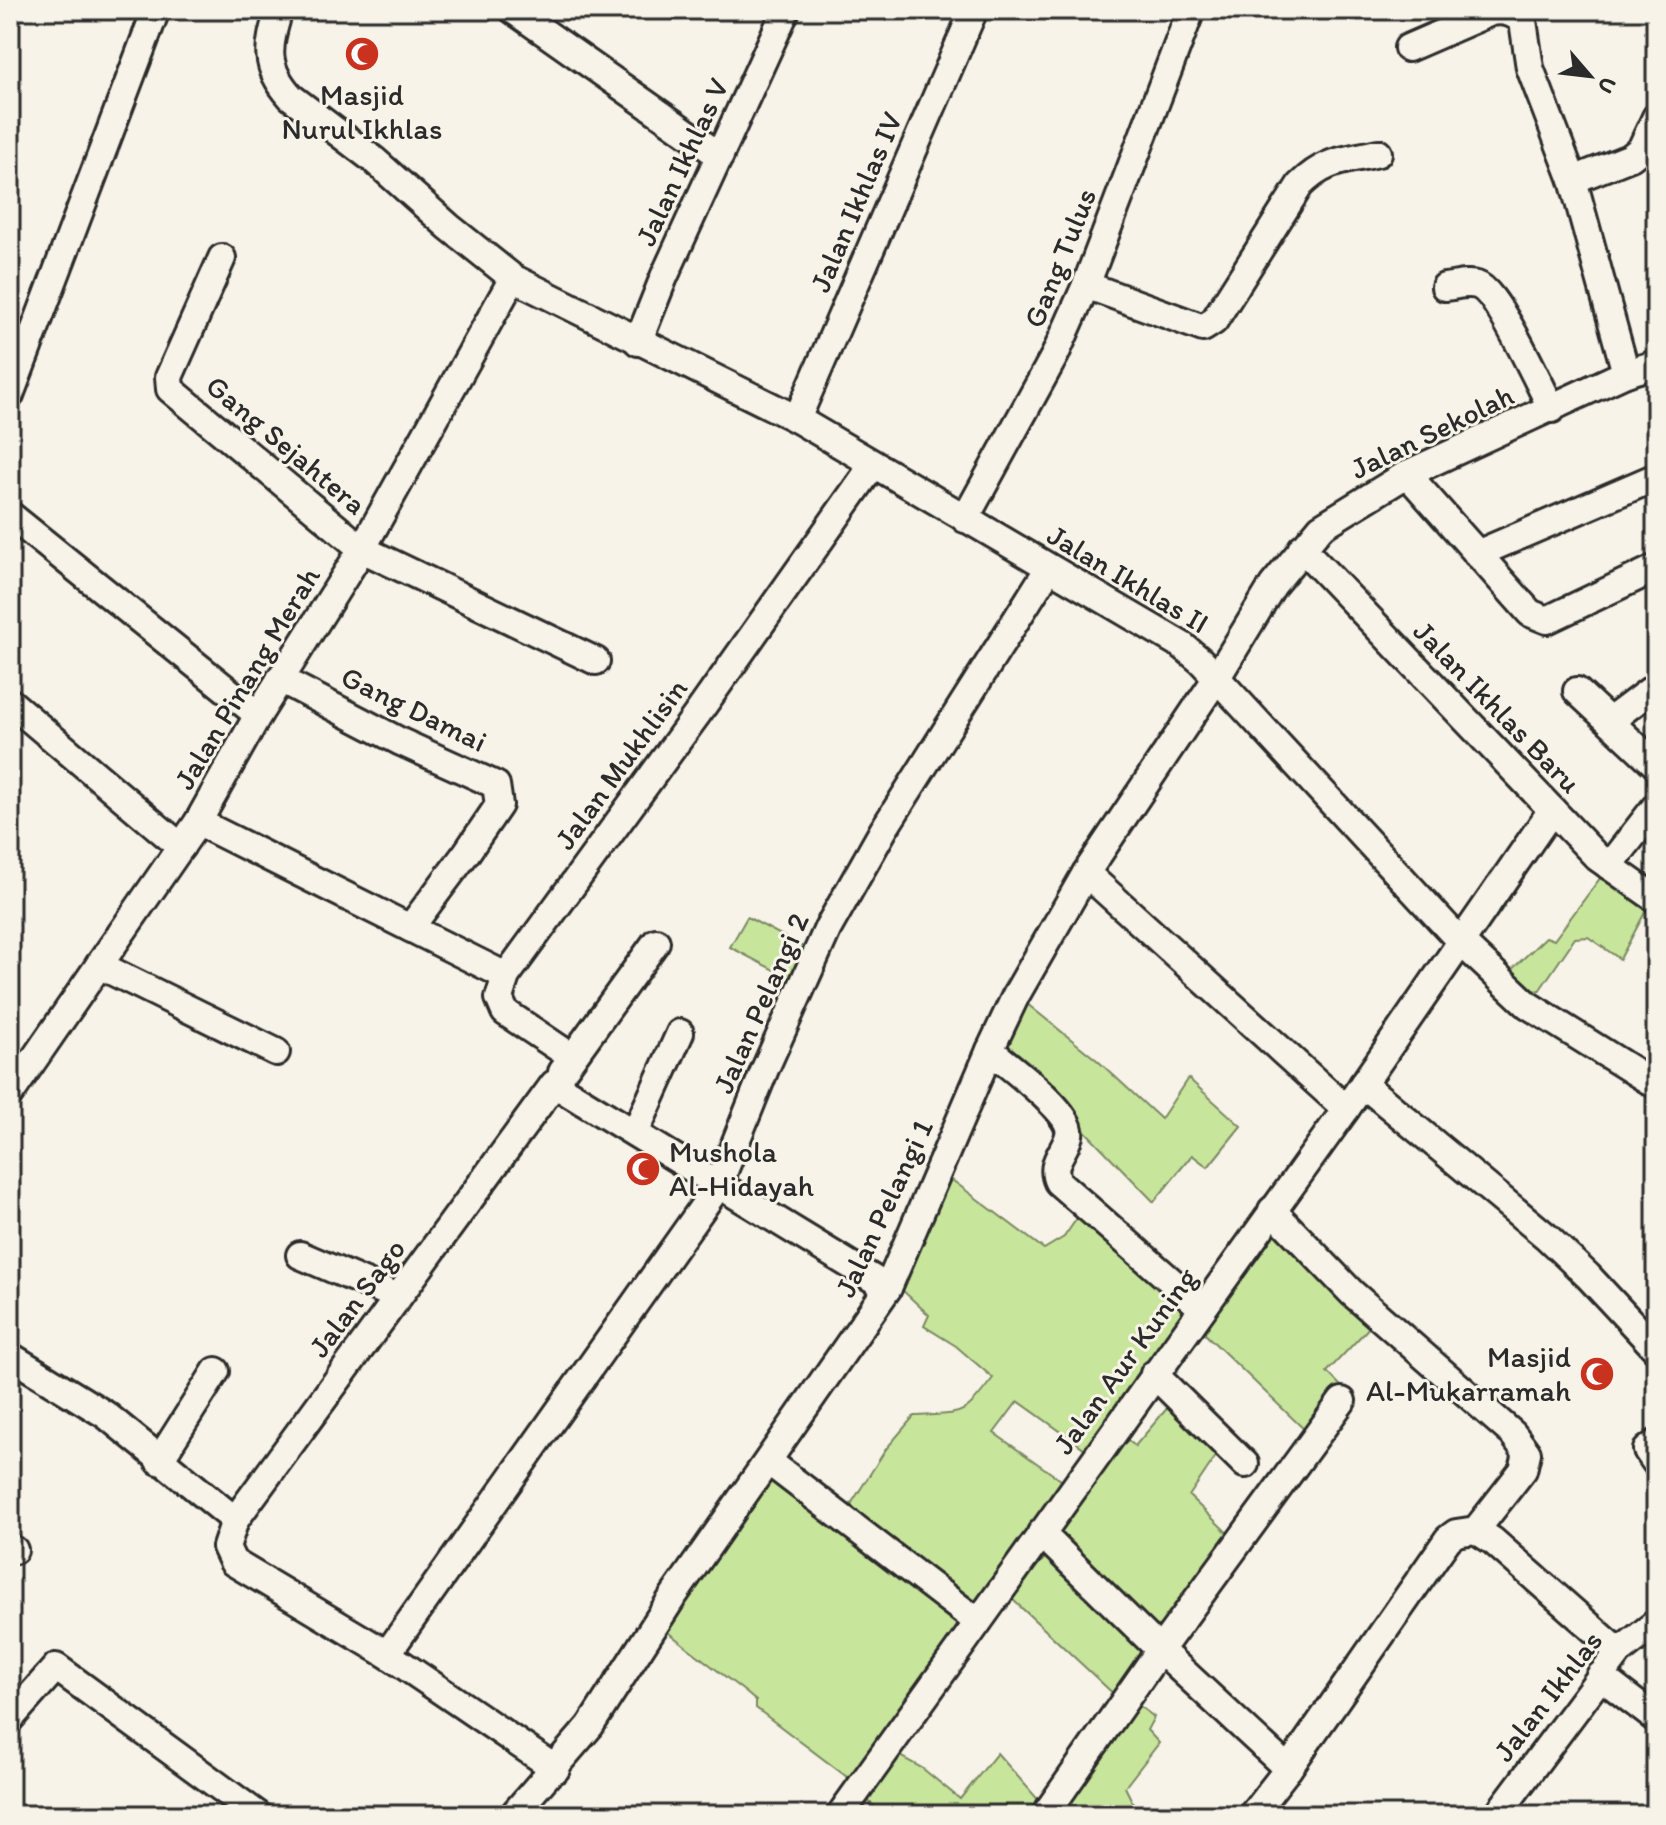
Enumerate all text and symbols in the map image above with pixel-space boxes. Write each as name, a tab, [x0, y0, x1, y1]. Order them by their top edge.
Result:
mosque icon: Masjid Nurul Ikhlas	[343, 35, 381, 73]
north arrow	[1550, 36, 1630, 116]
street label: Jalan Ikhlas V	[627, 72, 737, 251]
text: U	[1592, 72, 1623, 98]
place label: Masjid Nurul Ikhlas	[282, 76, 442, 147]
street label: Jalan Ikhlas IV	[801, 106, 910, 297]
street label: Gang Tulus	[1015, 183, 1104, 333]
street label: Gang Sejahtera	[199, 367, 374, 522]
street label: Jalan Sekolah	[1344, 376, 1519, 487]
street label: Jalan Ikhlas II	[1041, 516, 1216, 641]
street label: Jalan Pinang Merah	[165, 560, 328, 796]
street label: Jalan Ikhlas Baru	[1406, 613, 1589, 801]
street label: Gang Damai	[335, 657, 493, 760]
street label: Jalan Mukhlisin	[546, 671, 695, 856]
street label: Jalan Pelangi 2	[704, 907, 817, 1099]
street label: Jalan Pelangi 1	[826, 1113, 941, 1303]
place label: Mushola Al-Hidayah	[669, 1133, 814, 1204]
mosque icon: Mushola Al-Hidayah	[624, 1150, 662, 1188]
street label: Jalan Sago	[300, 1231, 413, 1364]
street label: Jalan Aur Kuning	[1045, 1260, 1205, 1461]
place label: Masjid Al-Mukarramah	[1366, 1338, 1571, 1409]
mosque icon: Masjid Al-Mukarramah	[1578, 1355, 1616, 1393]
street label: Jalan Ikhlas	[1485, 1623, 1610, 1769]

